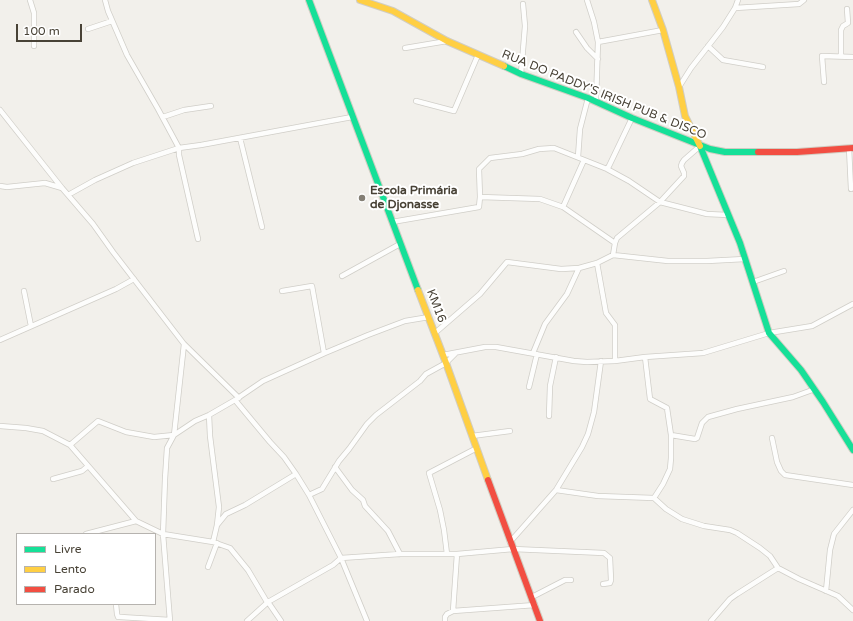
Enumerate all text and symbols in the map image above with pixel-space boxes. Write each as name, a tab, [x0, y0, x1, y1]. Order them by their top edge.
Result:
scale bar	[18, 16, 84, 42]
text: 100 m	[23, 24, 60, 38]
street label: RUA DO PADDY'S IRISH PUB & DISCO	[500, 47, 708, 143]
place label: Escola Primária de Djonasse	[370, 184, 457, 212]
marker: Escola Primária de Djonasse	[357, 193, 367, 203]
street label: KM16	[423, 287, 449, 325]
legend	[16, 533, 156, 605]
text: Livre	[54, 542, 81, 556]
text: Lento	[54, 562, 87, 576]
text: Parado	[54, 582, 95, 596]

